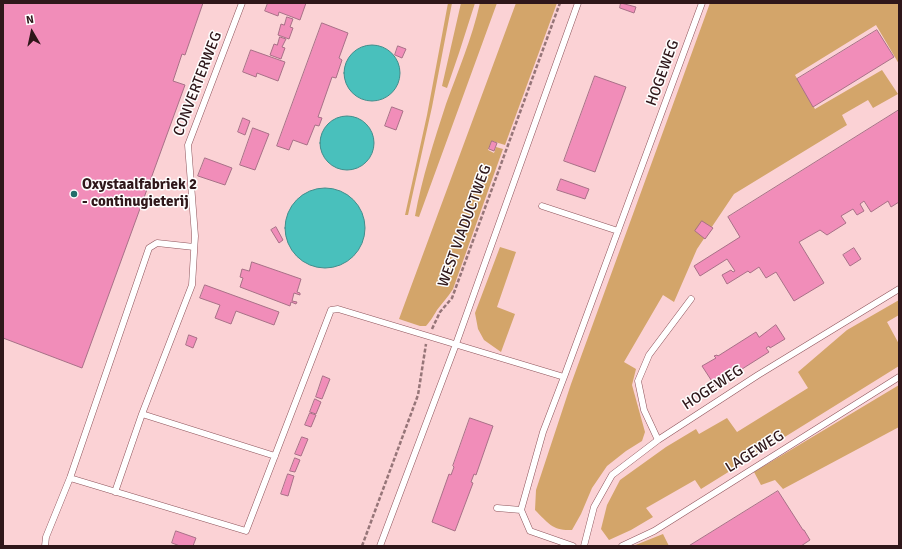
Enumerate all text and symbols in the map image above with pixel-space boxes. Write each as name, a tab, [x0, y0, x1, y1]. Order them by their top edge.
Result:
north arrow	[12, 12, 52, 52]
text: N	[25, 13, 35, 27]
street label: CONVERTERWEG	[170, 29, 226, 139]
street label: HOGEWEG	[643, 38, 683, 108]
street label: WEST VIADUCTWEG	[435, 162, 495, 290]
place label: Oxystaalfabriek 2 - continugieterij	[82, 176, 197, 211]
marker: Oxystaalfabriek 2 - continugieterij	[69, 189, 79, 199]
street label: HOGEWEG	[679, 362, 747, 414]
street label: LAGEWEG	[722, 427, 788, 477]

